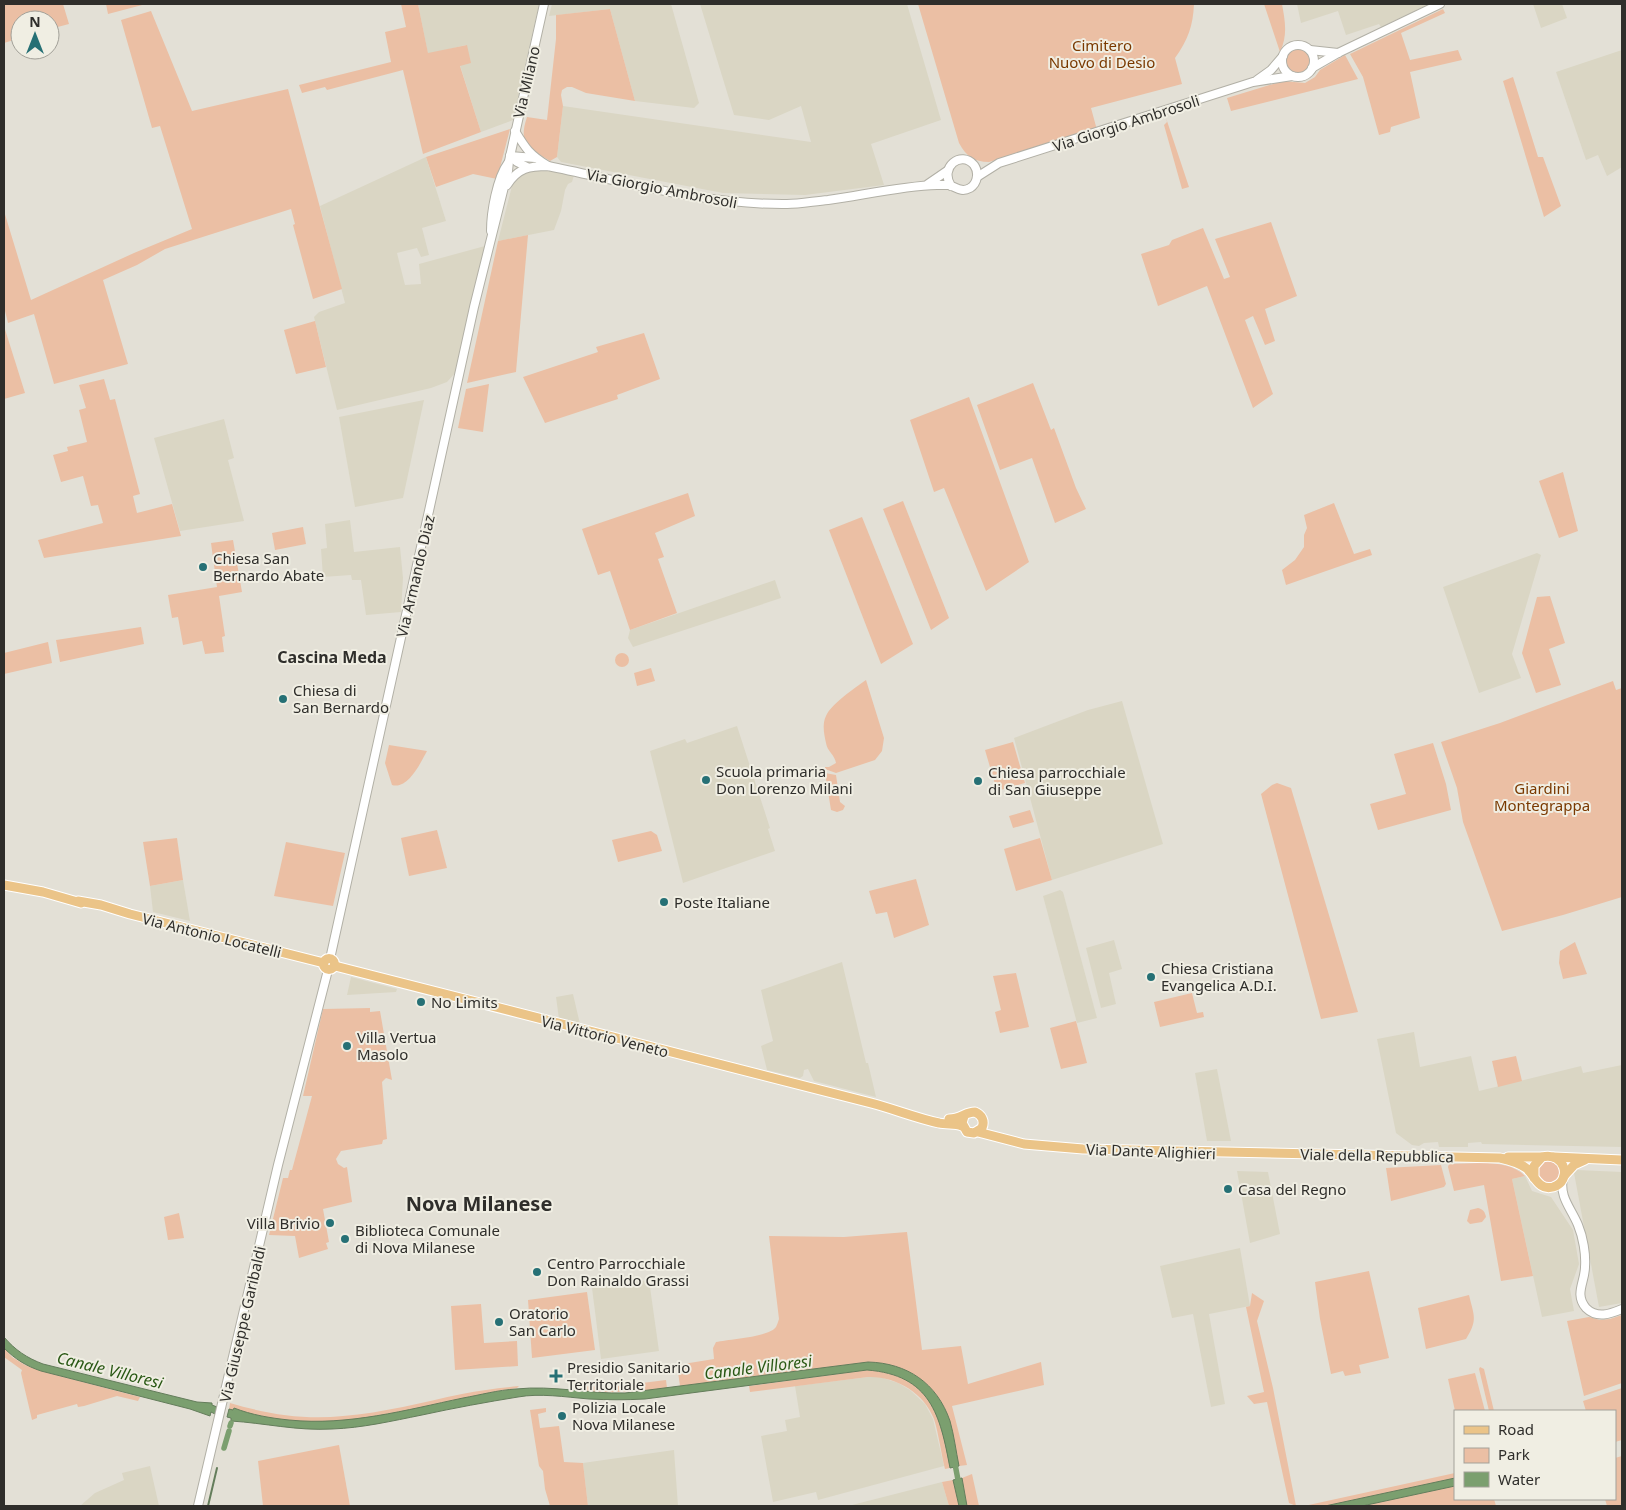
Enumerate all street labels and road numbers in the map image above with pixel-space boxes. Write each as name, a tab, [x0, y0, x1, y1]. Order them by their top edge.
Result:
street label: Via Milano	[508, 44, 544, 120]
street label: Via Giorgio Ambrosoli	[1050, 90, 1202, 156]
street label: Via Giorgio Ambrosoli	[585, 164, 739, 212]
street label: Via Armando Diaz	[391, 513, 439, 639]
street label: Via Antonio Locatelli	[140, 908, 284, 962]
street label: Via Vittorio Veneto	[539, 1011, 671, 1061]
street label: Via Dante Alighieri	[1086, 1139, 1216, 1163]
street label: Viale della Repubblica	[1300, 1144, 1454, 1166]
street label: Via Giuseppe Garibaldi	[214, 1244, 270, 1404]

